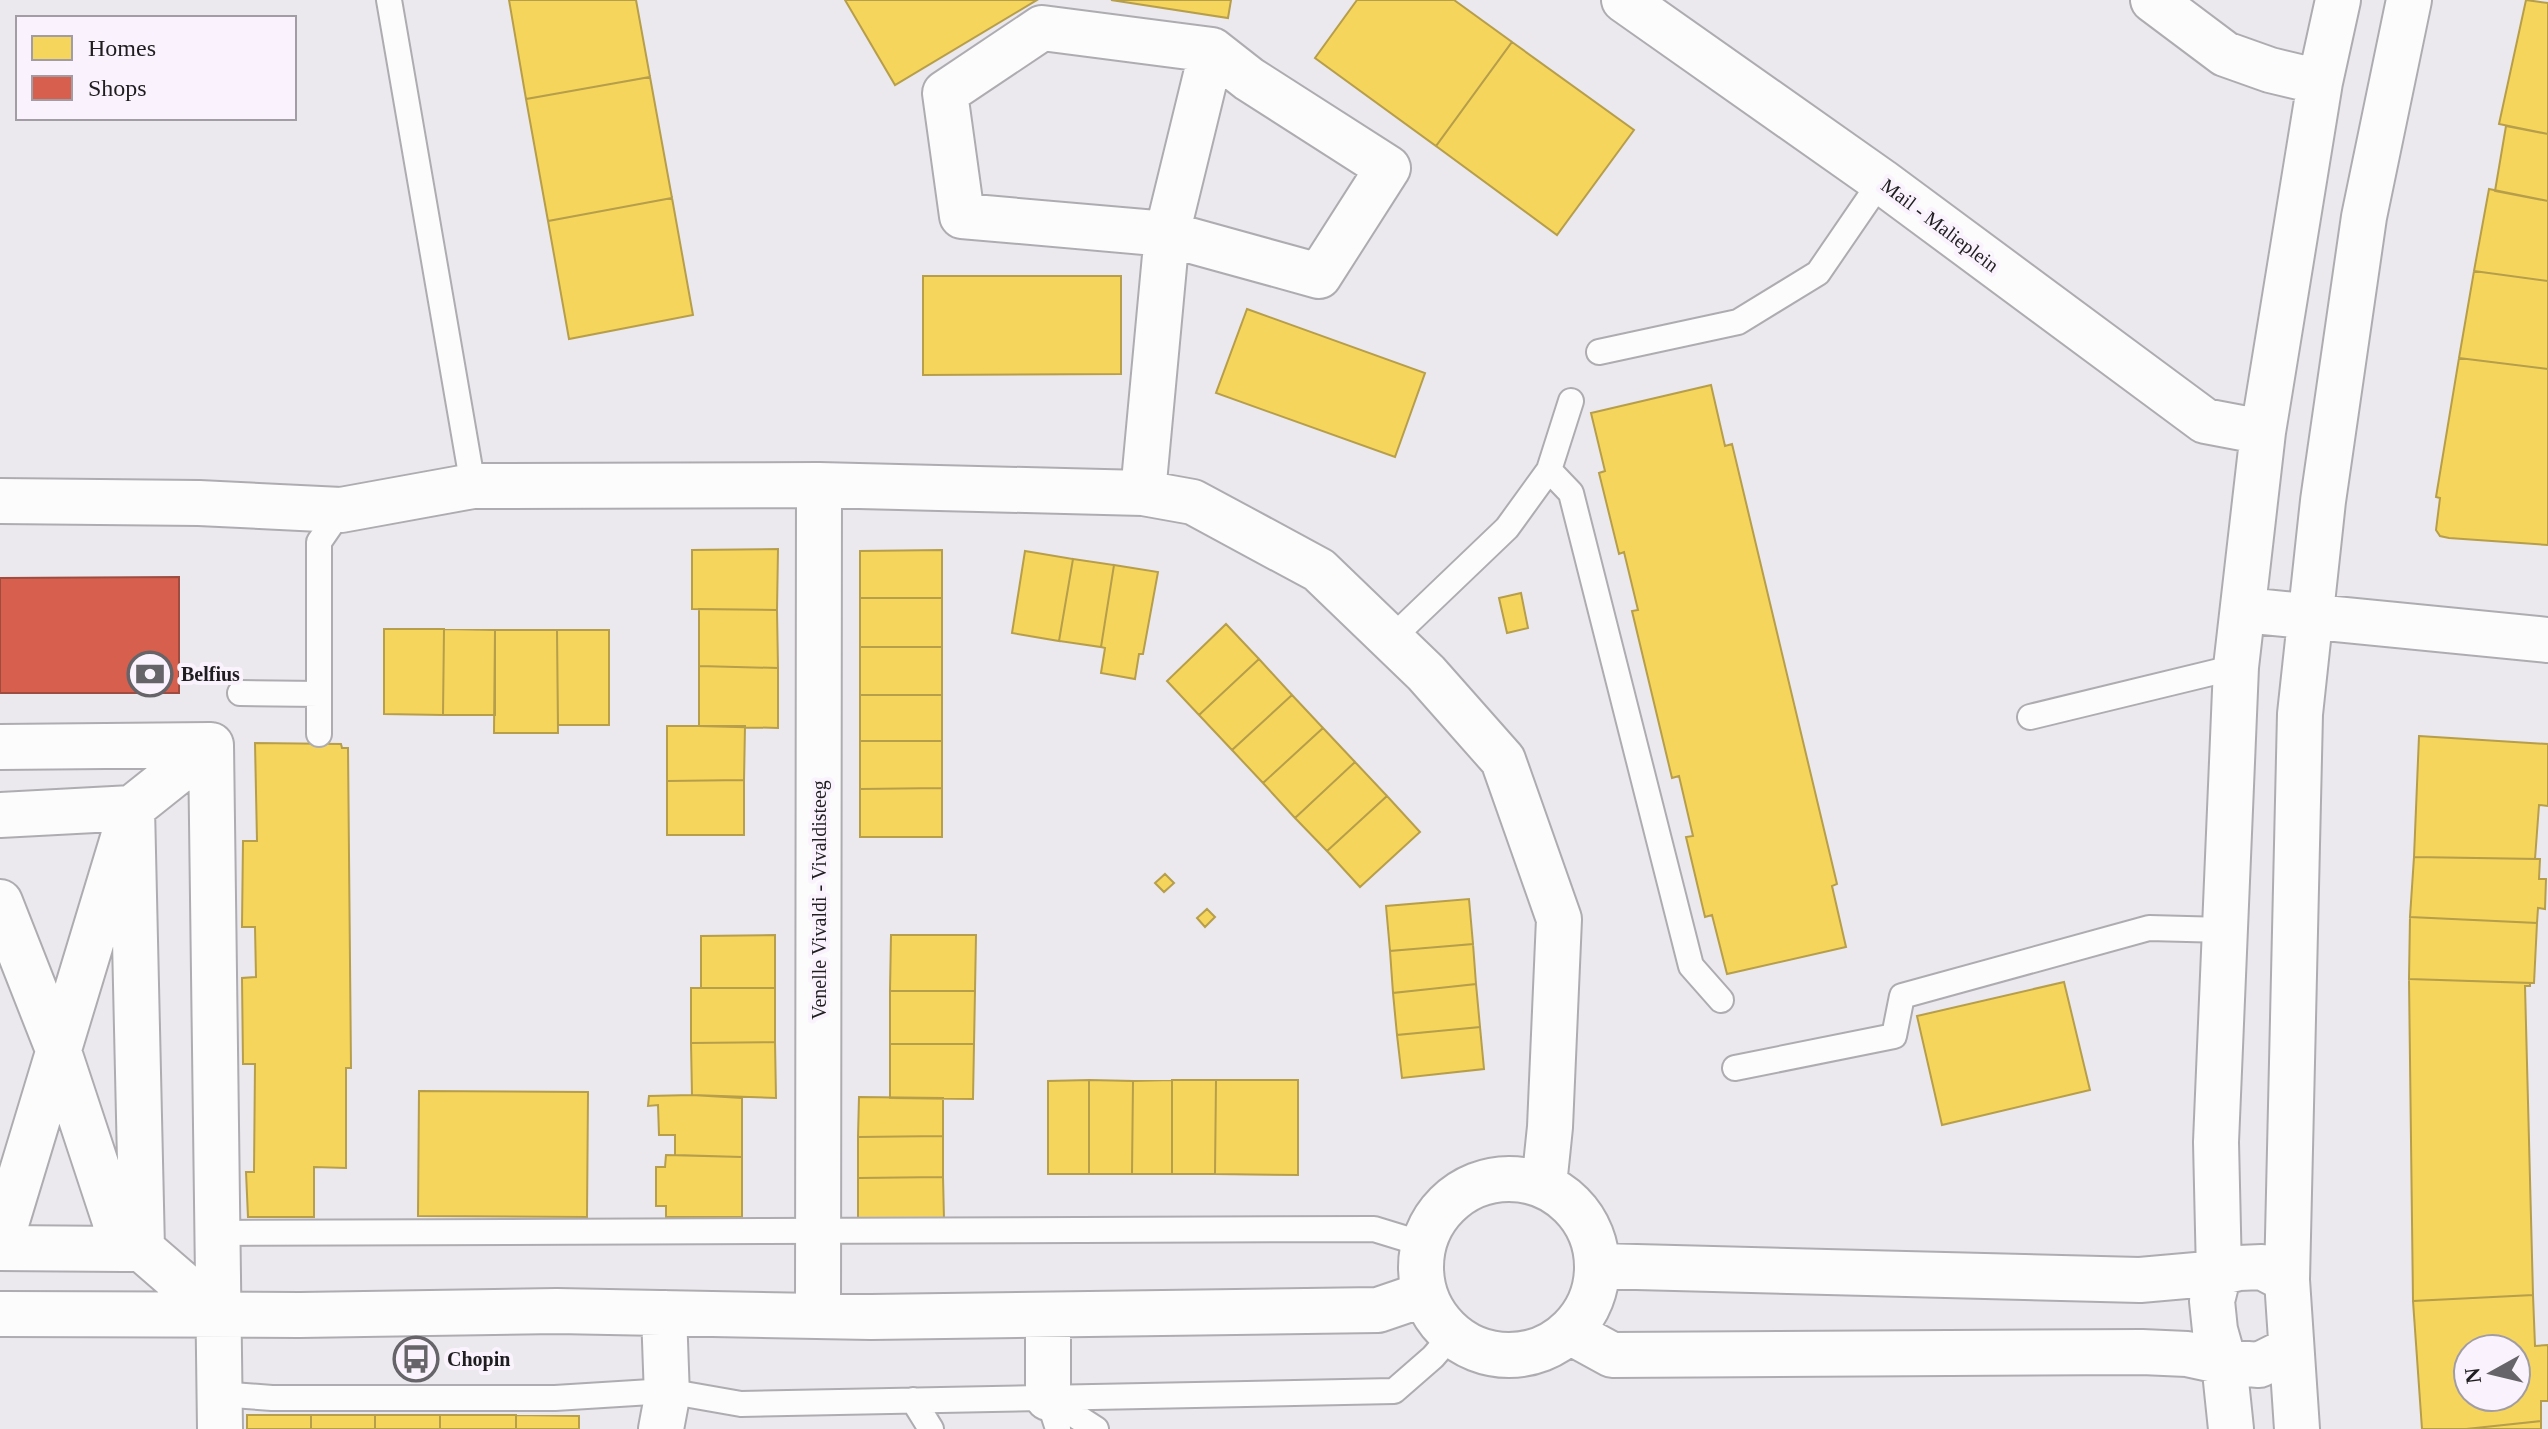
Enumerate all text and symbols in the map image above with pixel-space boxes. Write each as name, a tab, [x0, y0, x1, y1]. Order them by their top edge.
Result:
legend	[16, 16, 296, 120]
text: Homes	[88, 35, 156, 61]
text: Shops	[88, 75, 147, 101]
street label: Mail - Malieplein	[1876, 174, 2003, 277]
bank icon: Belfius	[126, 650, 174, 698]
place label: Belfius	[181, 663, 240, 685]
street label: Venelle Vivaldi - Vivaldisteeg	[808, 780, 831, 1020]
north arrow	[2452, 1333, 2532, 1413]
bus stop icon: Chopin	[392, 1335, 440, 1383]
place label: Chopin	[447, 1348, 510, 1371]
text: N	[2459, 1366, 2486, 1385]

